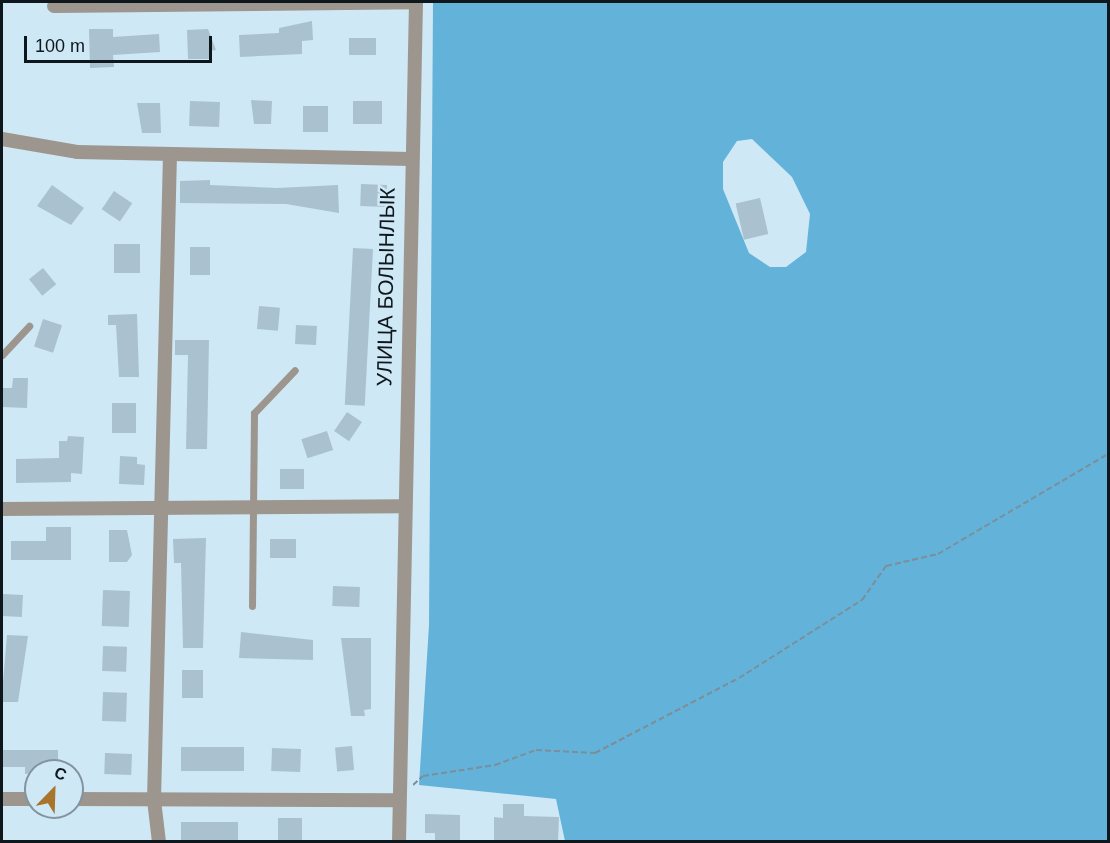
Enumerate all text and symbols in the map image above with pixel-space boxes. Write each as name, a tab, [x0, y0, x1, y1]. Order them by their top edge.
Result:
scale bar	[27, 24, 214, 62]
text: 100 m	[35, 36, 85, 56]
street label: УЛИЦА БОЛЫНЛЫК	[372, 187, 400, 387]
north arrow	[24, 759, 84, 819]
text: С	[52, 764, 69, 784]

